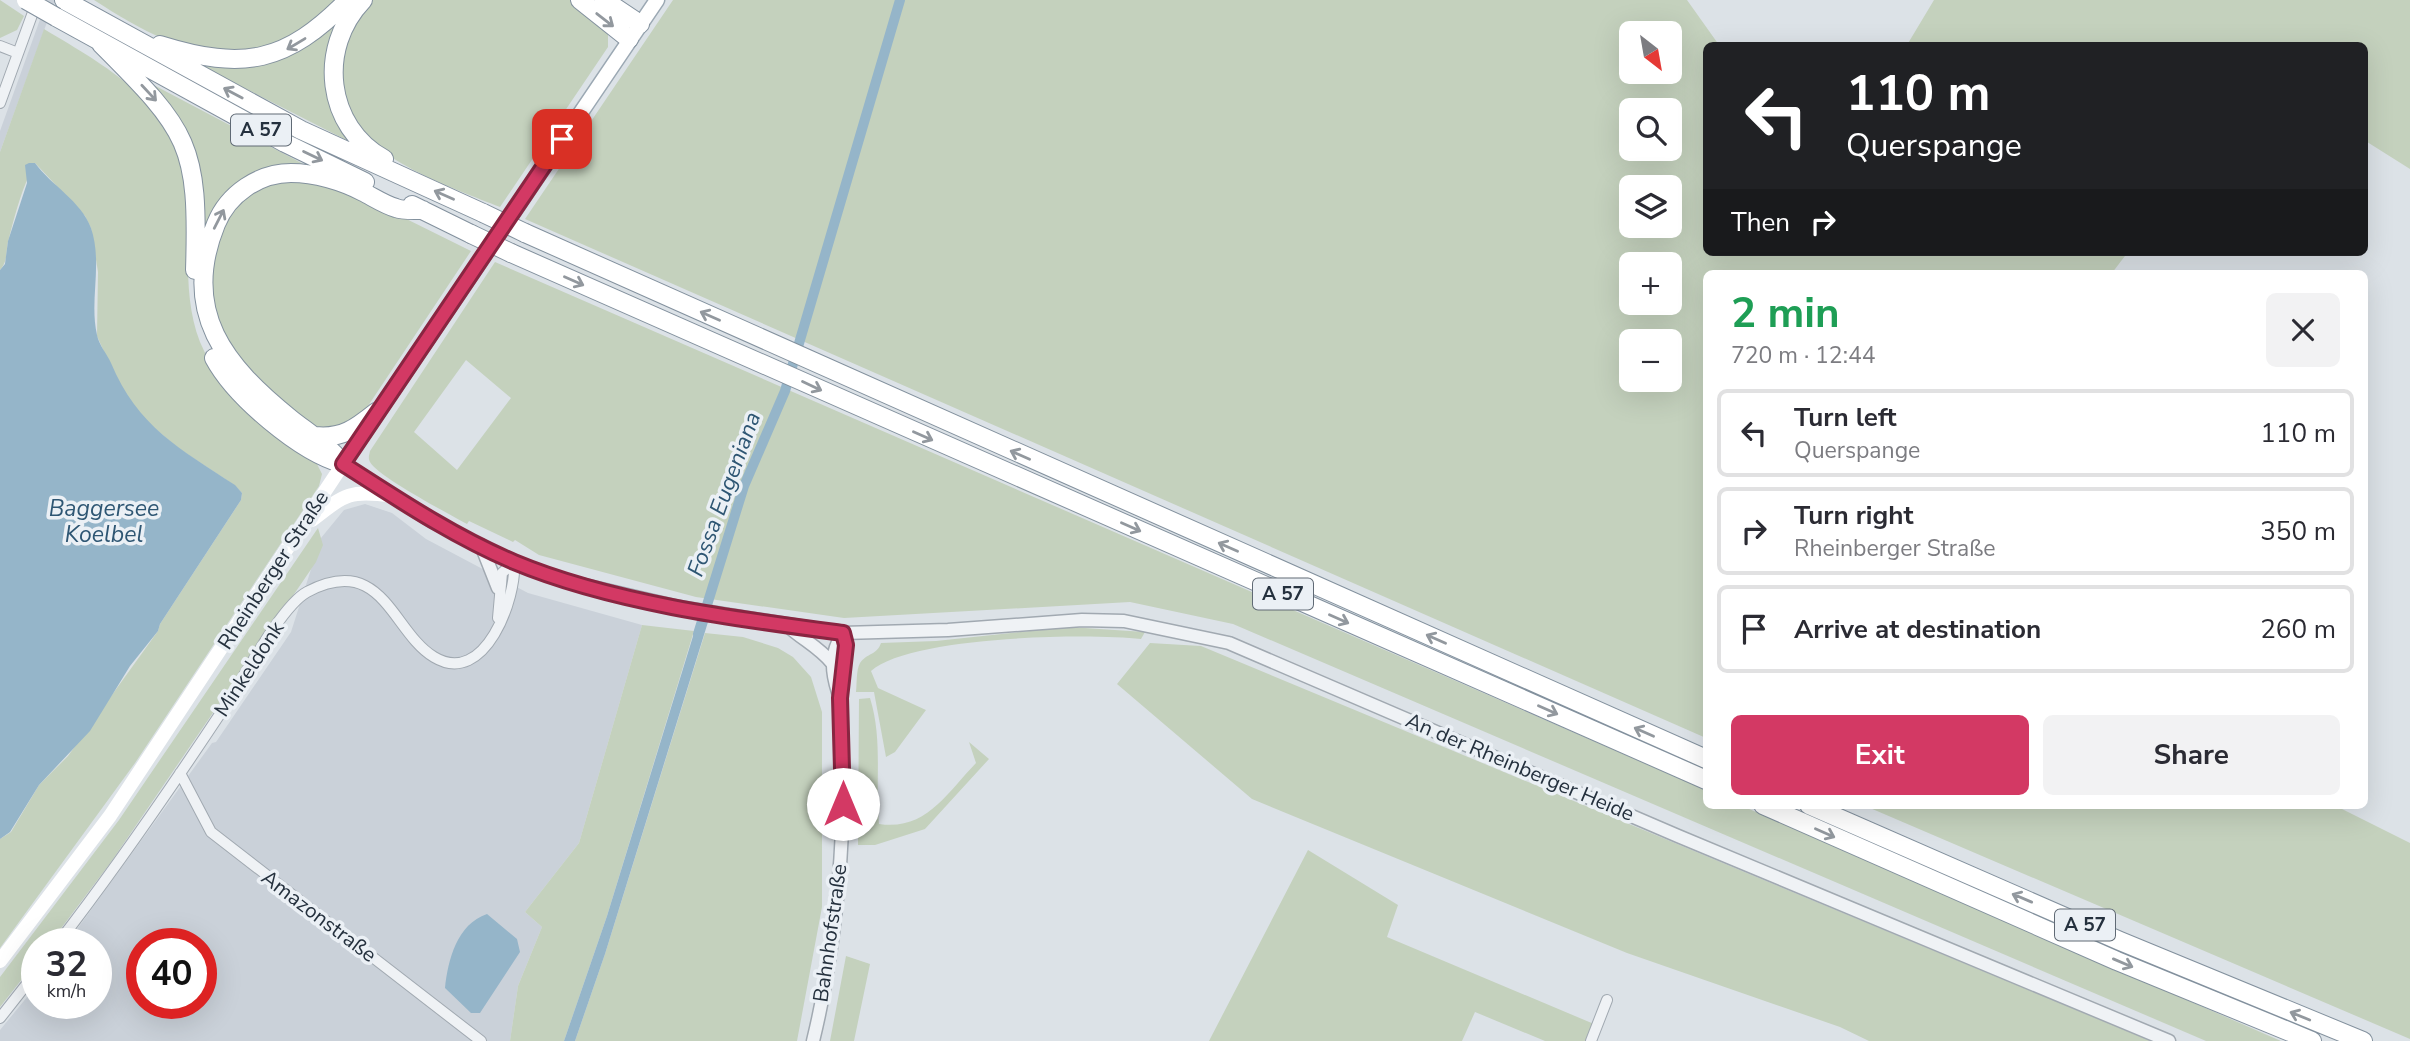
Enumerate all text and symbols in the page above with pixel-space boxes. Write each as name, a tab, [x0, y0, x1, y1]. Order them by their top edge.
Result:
one-way arrow	[595, 12, 613, 27]
north arrow	[1619, 21, 1682, 84]
map controls	[1619, 21, 1682, 392]
one-way arrow	[286, 38, 307, 51]
text: 110 m	[1846, 60, 1990, 127]
icon: left	[1731, 70, 1822, 161]
one-way arrow	[141, 84, 157, 102]
one-way arrow	[224, 86, 244, 100]
button: search	[1619, 98, 1682, 161]
pin	[532, 109, 592, 169]
road number: A 57	[231, 114, 291, 146]
icon: arrive	[543, 120, 581, 158]
text: Querspange	[1846, 124, 2022, 167]
one-way arrow	[302, 150, 323, 164]
button: layers	[1619, 175, 1682, 238]
one-way arrow	[433, 188, 455, 201]
icon: right	[1804, 203, 1842, 241]
text: Then	[1731, 205, 1790, 240]
one-way arrow	[212, 209, 226, 230]
button: +	[1619, 252, 1682, 315]
one-way arrow	[562, 275, 584, 288]
text: 2 min	[1731, 285, 1840, 342]
button: close	[2266, 293, 2340, 367]
one-way arrow	[700, 309, 721, 322]
button: −	[1619, 329, 1682, 392]
text: 720 m · 12:44	[1731, 340, 1876, 371]
one-way arrow	[801, 380, 822, 393]
text: Turn left	[1794, 400, 1897, 435]
water label: Fossa Eugeniana	[680, 407, 768, 581]
icon: left	[1735, 414, 1773, 452]
text: 110 m	[2260, 416, 2336, 451]
one-way arrow	[912, 430, 933, 443]
text: Querspange	[1794, 435, 1920, 466]
one-way arrow	[1010, 448, 1031, 461]
street label: Rheinberger Straße	[211, 485, 335, 655]
water label: Baggersee Koelbel	[49, 493, 159, 550]
text: Turn right	[1794, 498, 1913, 533]
icon: right	[1735, 512, 1773, 550]
text: 350 m	[2260, 514, 2336, 549]
one-way arrow	[1120, 521, 1141, 534]
text: Rheinberger Straße	[1794, 533, 1996, 564]
one-way arrow	[1218, 540, 1239, 553]
road number: A 57	[1253, 579, 1313, 610]
icon: arrive	[1735, 610, 1773, 648]
text: Arrive at destination	[1794, 612, 2041, 647]
text: 260 m	[2260, 612, 2336, 647]
one-way arrow	[1328, 613, 1349, 626]
street label: Minkeldonk	[208, 615, 291, 722]
one-way arrow	[1426, 632, 1447, 645]
one-way arrow	[1536, 704, 1558, 717]
street label: An der Rheinberger Heide	[1402, 706, 1638, 828]
button: Exit	[1731, 715, 2029, 795]
button: Share	[2043, 715, 2340, 795]
one-way arrow	[1634, 724, 1655, 737]
position arrow	[806, 767, 880, 841]
one-way arrow	[1814, 827, 1835, 840]
street label: Bahnhofstraße	[806, 862, 854, 1004]
street label: Amazonstraße	[256, 863, 382, 969]
one-way arrow	[2012, 891, 2034, 904]
road number: A 57	[2055, 909, 2115, 940]
speed limit sign: 40	[126, 928, 217, 1019]
text: 32	[45, 941, 88, 988]
one-way arrow	[2112, 957, 2134, 970]
text: km/h	[47, 979, 86, 1003]
one-way arrow	[2289, 1008, 2311, 1021]

